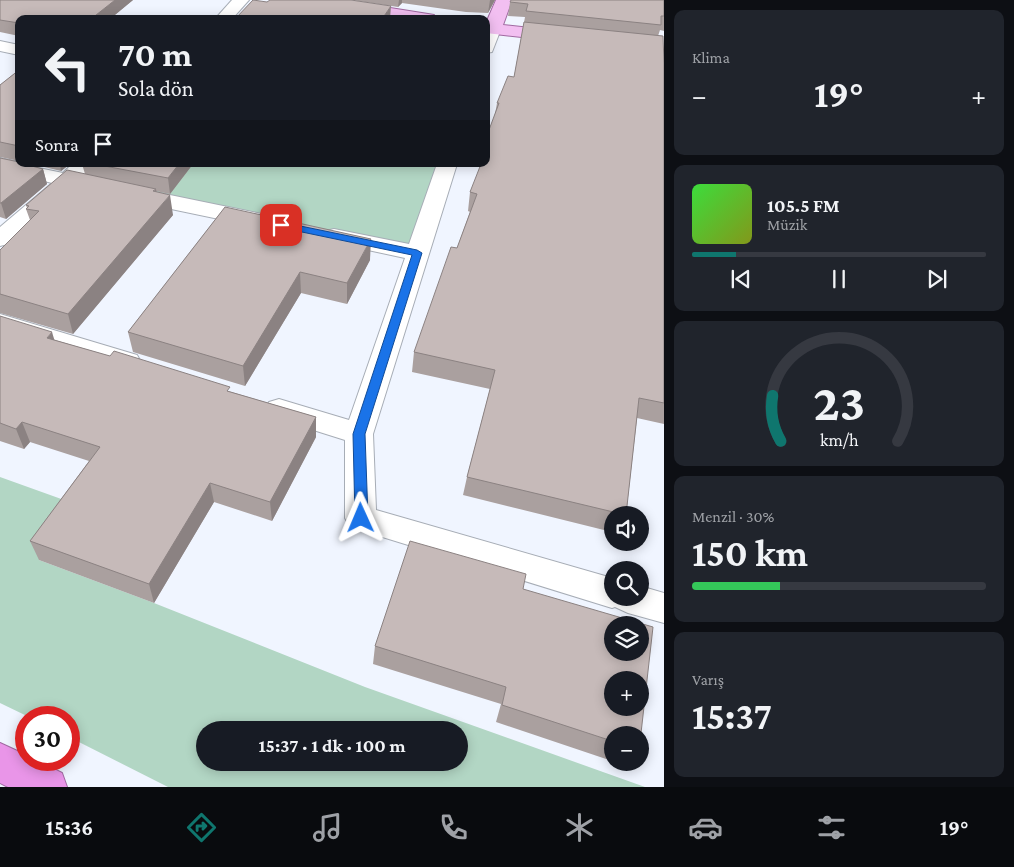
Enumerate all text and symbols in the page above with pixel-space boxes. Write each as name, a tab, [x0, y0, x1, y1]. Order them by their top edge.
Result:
icon: left	[35, 35, 100, 100]
text: 70 m	[118, 35, 192, 74]
text: Klima	[692, 49, 730, 66]
text: 19°	[814, 73, 864, 115]
text: Sola dön	[118, 76, 194, 101]
text: −	[692, 80, 707, 111]
text: +	[971, 80, 986, 111]
icon: arrive	[89, 130, 117, 158]
text: Sonra	[35, 134, 79, 155]
text: 105.5 FM	[767, 195, 840, 216]
pin	[260, 204, 302, 246]
icon: arrive	[267, 211, 295, 239]
text: Müzik	[767, 216, 807, 233]
icon: previous	[727, 265, 755, 293]
icon: pause	[825, 265, 853, 293]
icon: next	[923, 265, 951, 293]
text: 23	[813, 373, 865, 431]
text: km/h	[820, 430, 859, 450]
position arrow	[334, 491, 386, 543]
map controls	[604, 506, 649, 771]
button: sound	[604, 506, 649, 551]
text: Menzil · 30%	[692, 508, 774, 525]
text: 150 km	[692, 532, 808, 574]
button: search	[604, 561, 649, 606]
button: layers	[604, 616, 649, 661]
button: +	[604, 671, 649, 716]
text: Varış	[692, 671, 724, 688]
text: 15:37	[692, 695, 772, 737]
speed limit sign: 30	[15, 706, 80, 771]
button: −	[604, 726, 649, 771]
text: 15:37 · 1 dk · 100 m	[259, 735, 406, 756]
icon: directions	[184, 810, 219, 845]
icon: music	[310, 810, 345, 845]
icon: phone	[436, 810, 471, 845]
icon: climate	[562, 810, 597, 845]
icon: car	[688, 810, 723, 845]
icon: filters	[814, 810, 849, 845]
text: 15:36	[45, 815, 93, 840]
text: 19°	[940, 815, 969, 840]

